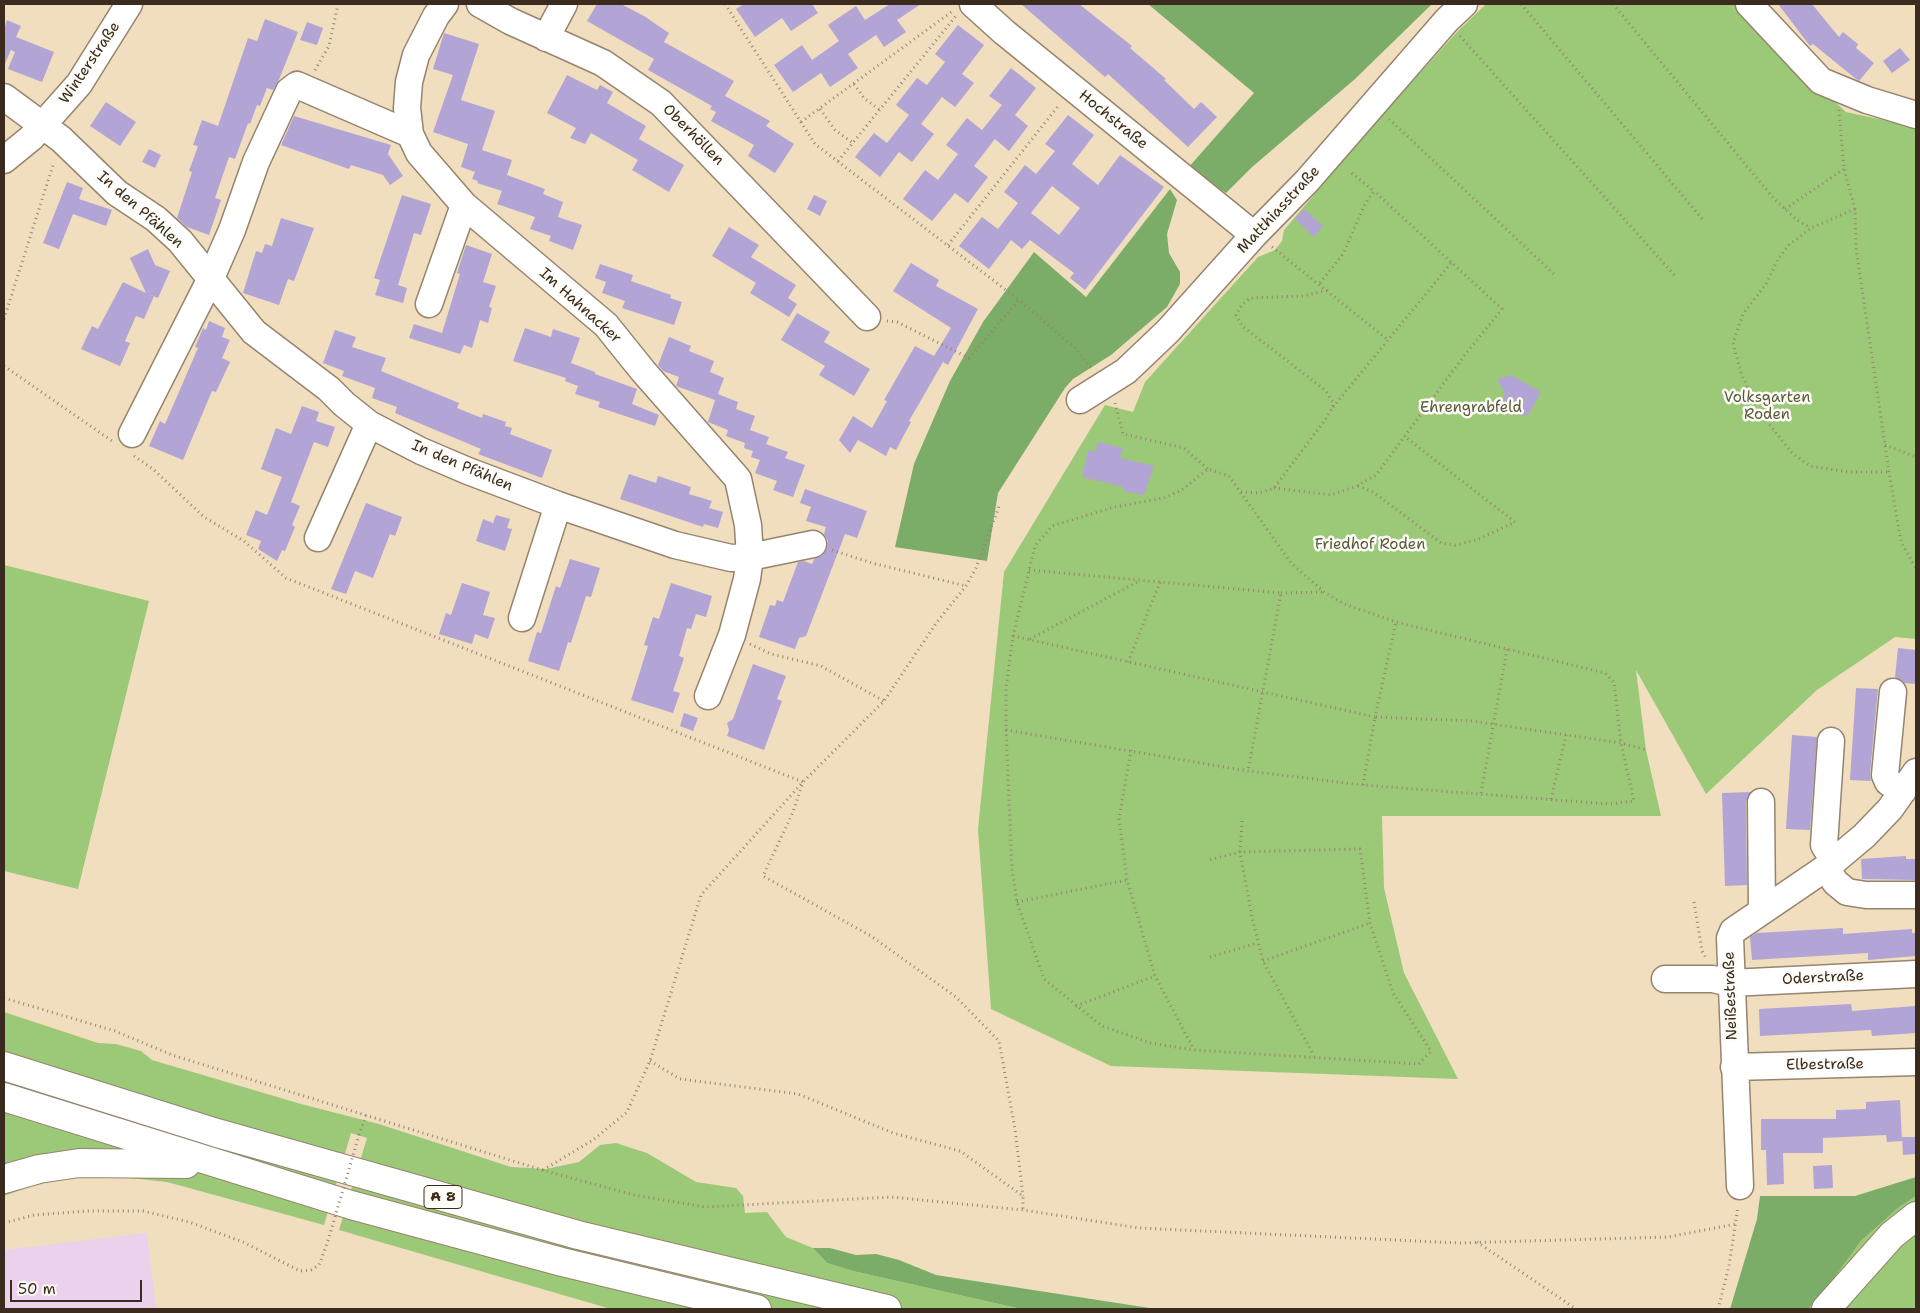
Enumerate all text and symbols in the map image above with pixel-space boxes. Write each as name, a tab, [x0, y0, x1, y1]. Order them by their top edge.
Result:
street label: Winterstraße	[56, 18, 124, 108]
street label: Hochstraße	[1075, 87, 1151, 153]
street label: Oberhöllen	[659, 101, 727, 169]
street label: Matthiasstraße	[1234, 163, 1324, 257]
street label: In den Pfählen	[93, 168, 187, 252]
street label: Im Hahnacker	[535, 264, 625, 348]
park label: Volksgarten Roden	[1724, 389, 1810, 424]
park label: Ehrengrabfeld	[1420, 399, 1522, 417]
street label: In den Pfählen	[409, 437, 515, 495]
park label: Friedhof Roden	[1315, 536, 1425, 554]
street label: Neißestraße	[1720, 951, 1742, 1041]
street label: Oderstraße	[1782, 967, 1864, 989]
street label: Elbestraße	[1786, 1055, 1864, 1075]
road number: A 8	[424, 1186, 462, 1208]
scale bar	[12, 1270, 145, 1302]
text: 50 m	[18, 1279, 56, 1299]

